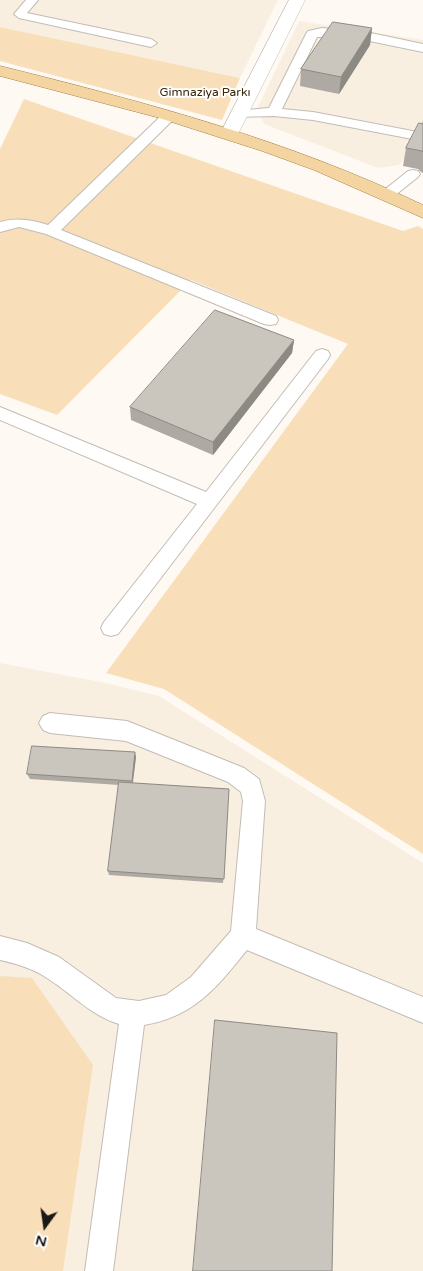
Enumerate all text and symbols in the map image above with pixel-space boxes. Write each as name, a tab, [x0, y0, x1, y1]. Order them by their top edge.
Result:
park label: Gimnaziya Parkı	[160, 86, 250, 100]
north arrow	[20, 1201, 70, 1251]
text: N	[34, 1231, 49, 1251]

